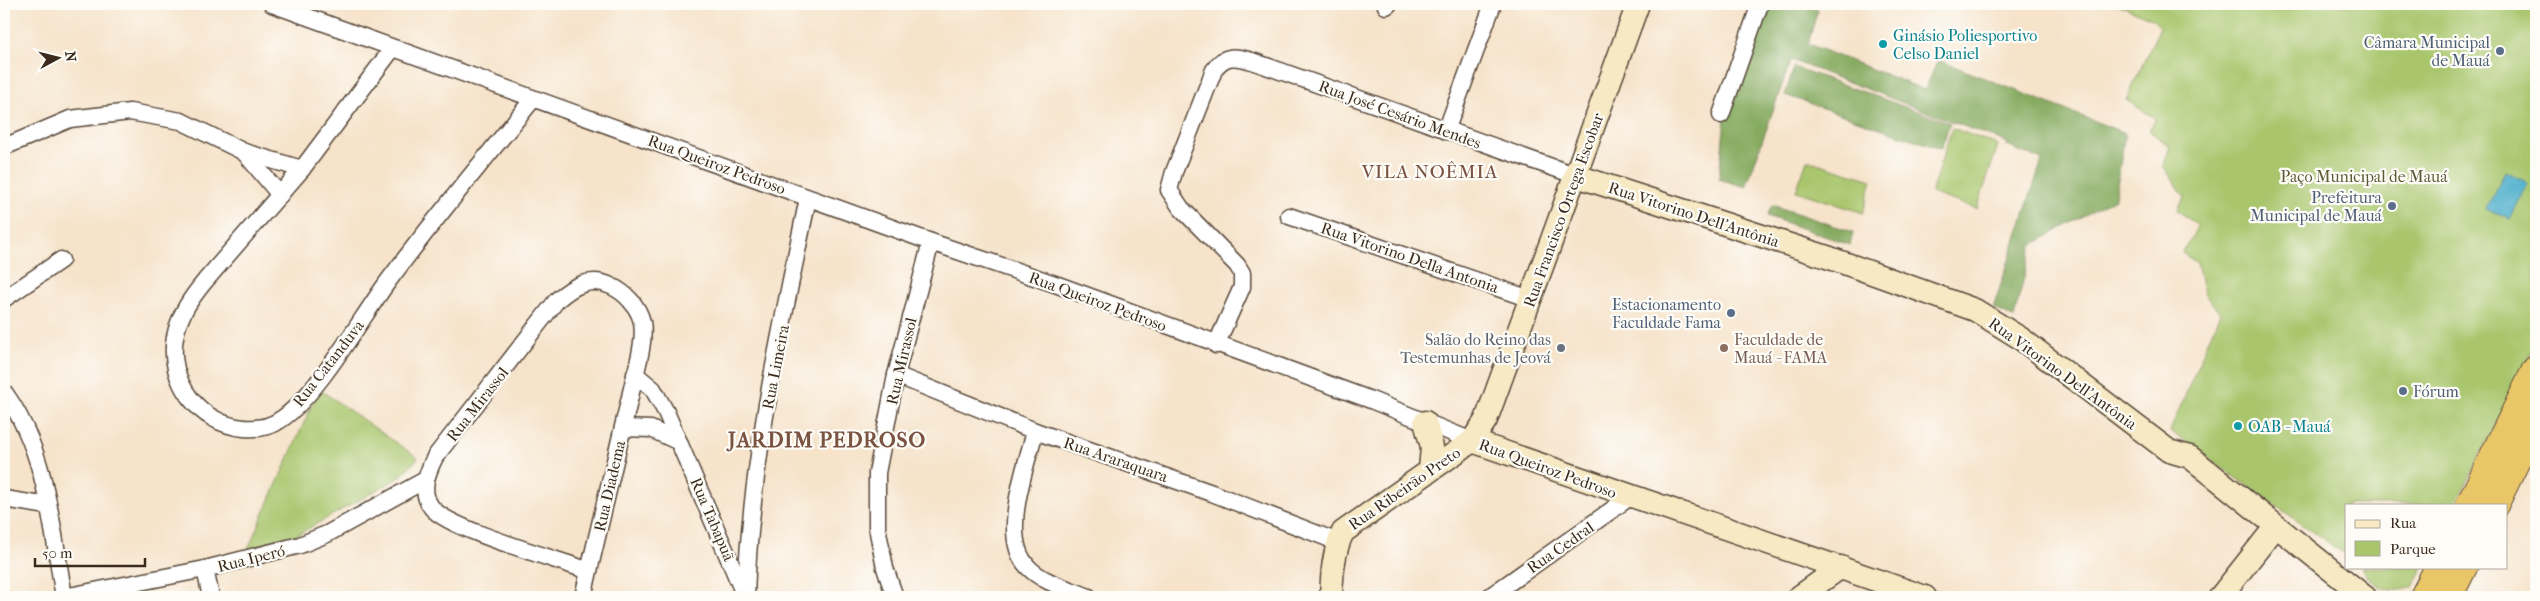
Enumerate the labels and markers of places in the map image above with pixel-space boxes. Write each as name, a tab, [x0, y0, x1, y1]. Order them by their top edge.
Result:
place label: Ginásio Poliesportivo Celso Daniel	[1893, 26, 2037, 63]
place label: Câmara Municipal de Mauá	[2364, 33, 2491, 70]
marker: Ginásio Poliesportivo Celso Daniel	[1877, 38, 1889, 50]
marker: Câmara Municipal de Mauá	[2494, 45, 2506, 57]
place label: Prefeitura Municipal de Mauá	[2250, 188, 2383, 225]
marker: Prefeitura Municipal de Mauá	[2386, 200, 2398, 212]
place label: Estacionamento Faculdade Fama	[1612, 295, 1722, 332]
marker: Estacionamento Faculdade Fama	[1725, 307, 1737, 319]
place label: Salão do Reino das Testemunhas de Jeová	[1400, 330, 1552, 367]
place label: Faculdade de Mauá - FAMA	[1734, 330, 1828, 367]
marker: Salão do Reino das Testemunhas de Jeová	[1555, 342, 1567, 354]
marker: Faculdade de Mauá - FAMA	[1718, 342, 1730, 354]
place label: Fórum	[2413, 382, 2459, 401]
marker: Fórum	[2397, 385, 2409, 397]
place label: OAB - Mauá	[2248, 417, 2331, 436]
marker: OAB - Mauá	[2232, 420, 2244, 432]

